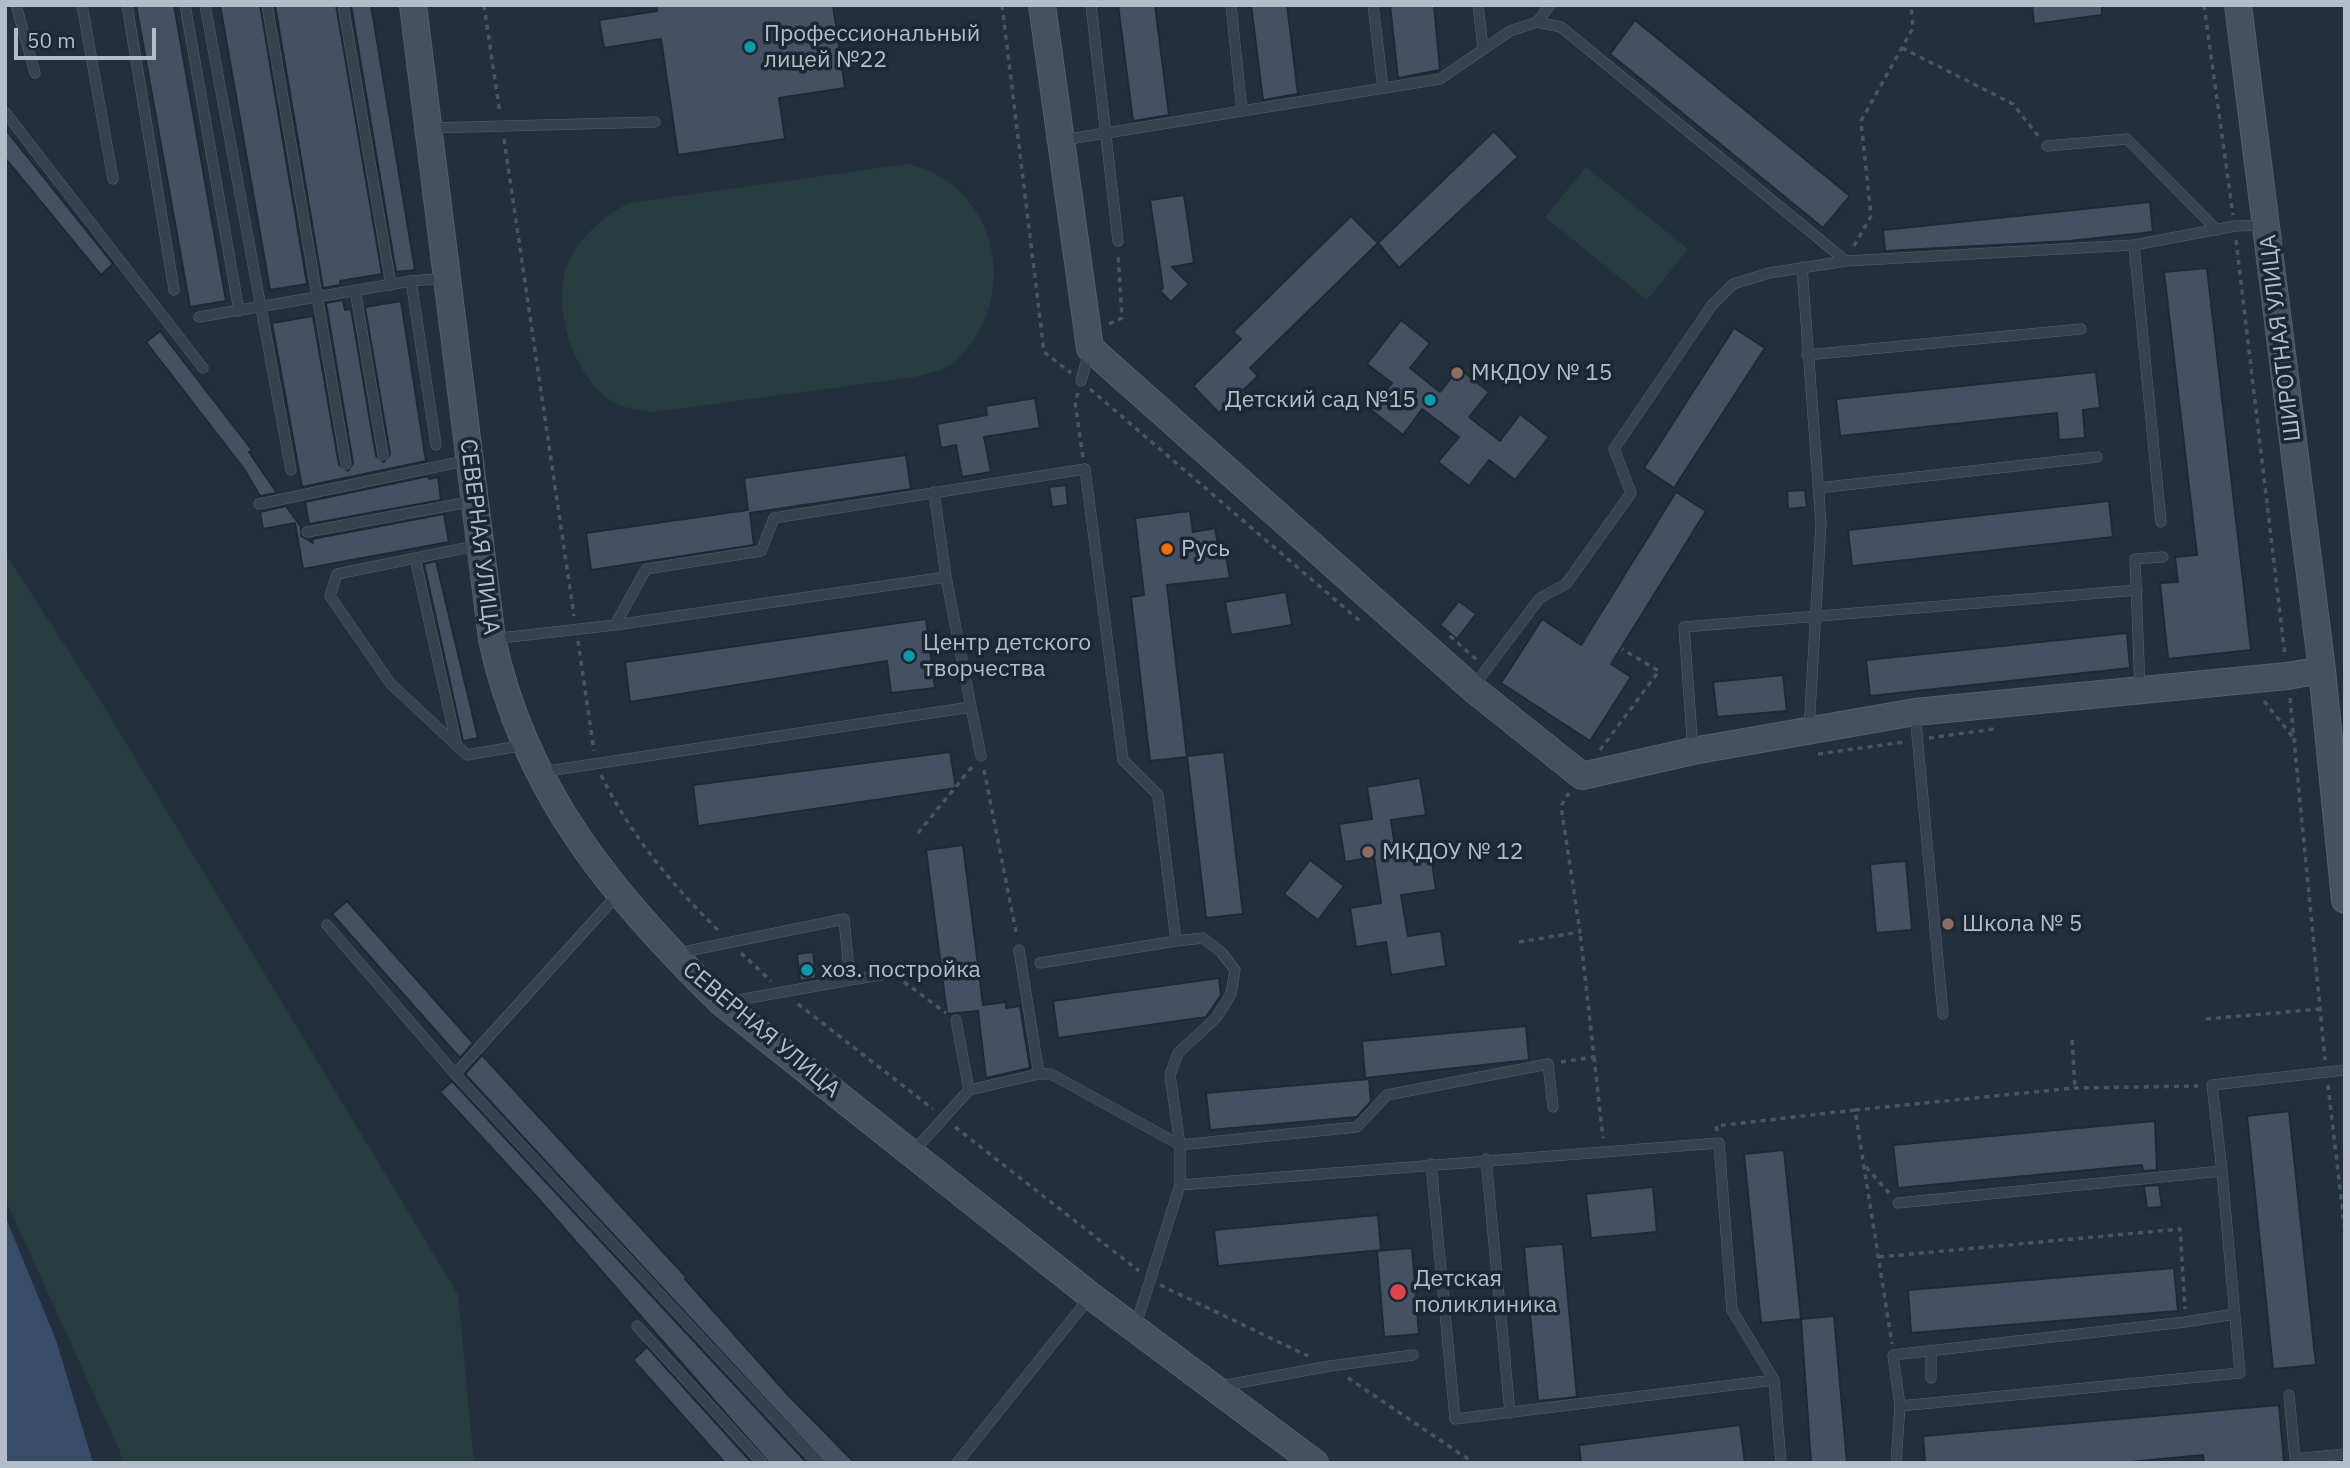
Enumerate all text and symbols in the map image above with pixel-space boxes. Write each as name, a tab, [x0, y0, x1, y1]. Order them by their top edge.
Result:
scale bar	[18, 14, 159, 58]
place label: Профессиональный лицей №22	[764, 20, 980, 74]
text: 50 m	[27, 26, 76, 54]
marker: Профессиональный лицей №22	[742, 39, 758, 55]
street label: ШИРОТНАЯ УЛИЦА	[2255, 233, 2307, 443]
place label: МКДОУ № 15	[1471, 359, 1613, 387]
marker: МКДОУ № 15	[1449, 365, 1465, 381]
place label: Детский сад №15	[1225, 386, 1416, 414]
marker: Детский сад №15	[1422, 392, 1438, 408]
street label: СЕВЕРНАЯ УЛИЦА	[453, 437, 505, 637]
place label: Русь	[1181, 535, 1230, 563]
marker: Русь	[1159, 541, 1175, 557]
place label: Центр детского творчества	[923, 629, 1091, 683]
marker: Центр детского творчества	[901, 648, 917, 664]
place label: МКДОУ № 12	[1382, 838, 1524, 866]
marker: МКДОУ № 12	[1360, 844, 1376, 860]
place label: Школа № 5	[1962, 910, 2083, 938]
marker: Школа № 5	[1940, 916, 1956, 932]
street label: СЕВЕРНАЯ УЛИЦА	[677, 956, 845, 1104]
place label: хоз. постройка	[821, 956, 981, 984]
marker: хоз. постройка	[799, 962, 815, 978]
place label: Детская поликлиника	[1414, 1265, 1557, 1319]
marker: Детская поликлиника	[1388, 1282, 1408, 1302]

